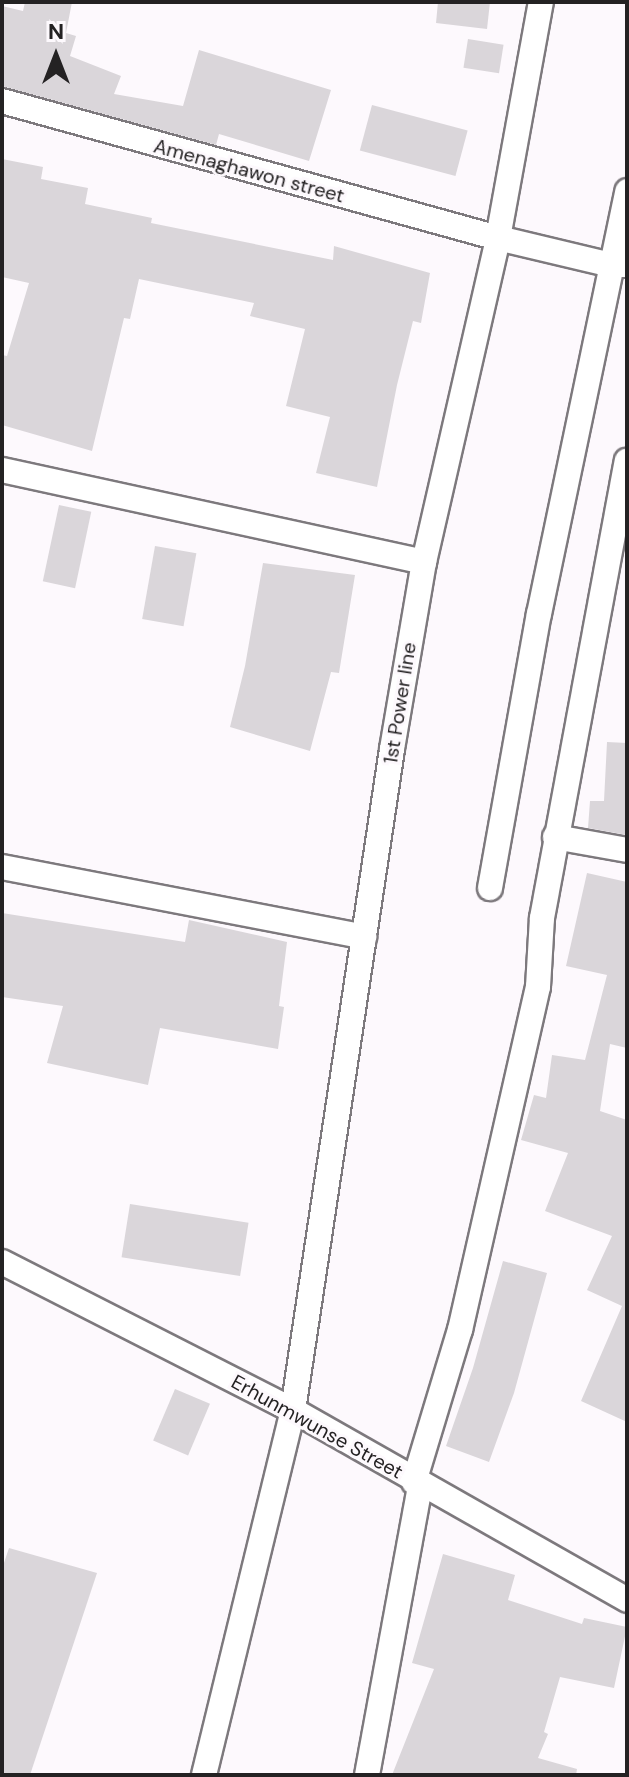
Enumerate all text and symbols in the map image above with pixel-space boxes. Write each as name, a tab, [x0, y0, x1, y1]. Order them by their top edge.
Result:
north arrow	[16, 16, 96, 96]
text: N	[48, 17, 64, 46]
street label: Amenaghawon street	[151, 134, 347, 208]
street label: 1st Power line	[379, 641, 421, 765]
street label: Erhunmwunse Street	[227, 1370, 407, 1484]

